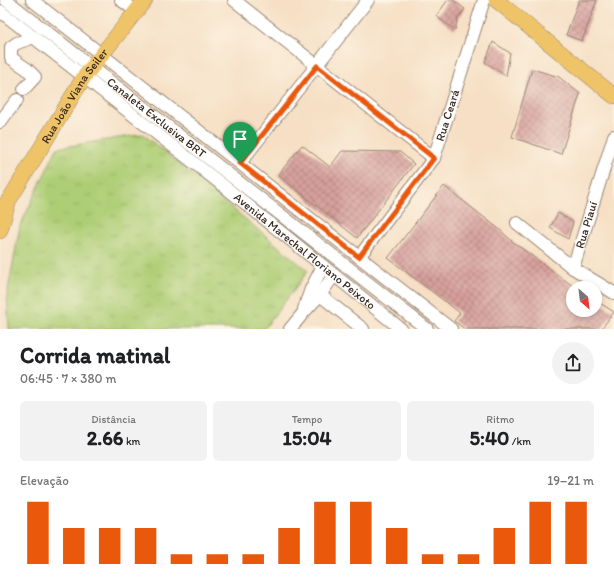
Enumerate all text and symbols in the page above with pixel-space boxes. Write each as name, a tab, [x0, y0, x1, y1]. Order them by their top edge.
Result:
street label: Rua João Viana Seiler	[38, 46, 111, 146]
street label: Canaleta Exclusiva BRT	[104, 74, 209, 161]
street label: Rua Ceará	[433, 87, 462, 143]
pin	[223, 122, 257, 163]
icon: arrive	[229, 128, 251, 150]
street label: Avenida Marechal Floriano Peixoto	[231, 190, 378, 312]
street label: Rua Piauí	[572, 200, 600, 250]
north arrow	[566, 281, 602, 317]
map controls	[566, 281, 602, 317]
text: Corrida matinal	[20, 342, 170, 369]
button: share	[552, 342, 594, 384]
text: 06:45 · 7 × 380 m	[20, 371, 116, 386]
text: Distância	[91, 413, 136, 426]
text: Tempo	[292, 413, 322, 426]
text: Ritmo	[486, 413, 514, 426]
text: 2.66	[87, 426, 123, 450]
text: 15:04	[282, 426, 332, 450]
text: 5:40	[470, 426, 509, 450]
text: km	[123, 435, 140, 448]
text: /km	[509, 435, 531, 448]
text: Elevação	[20, 473, 69, 488]
text: 19–21 m	[547, 473, 594, 488]

